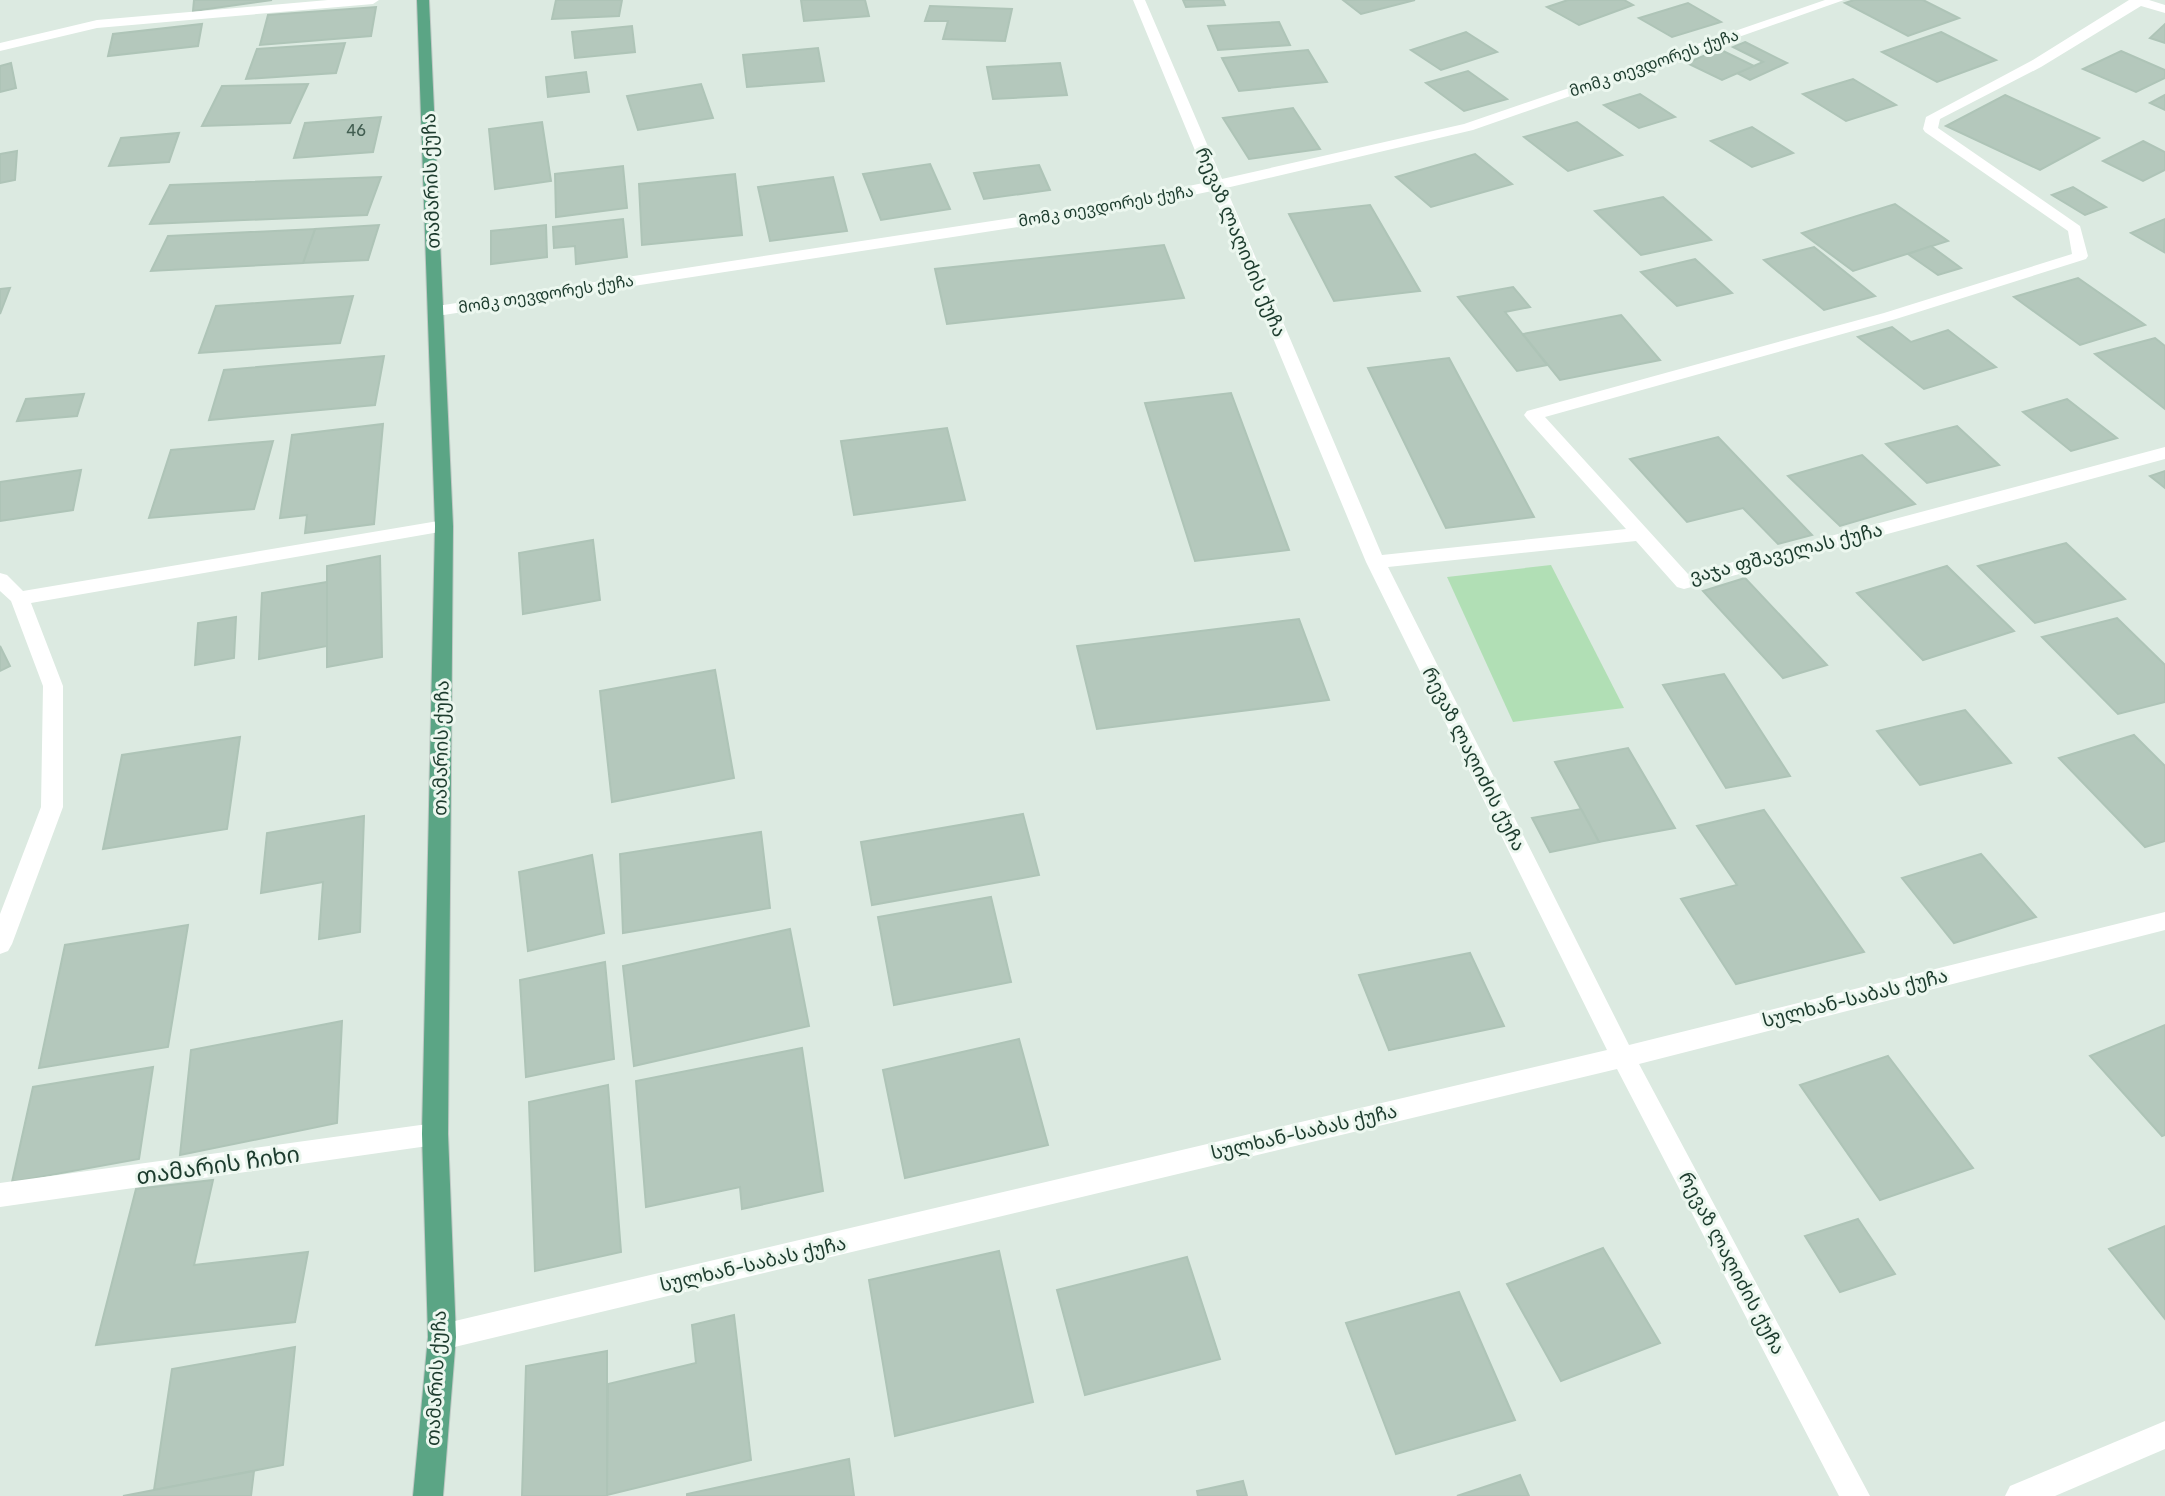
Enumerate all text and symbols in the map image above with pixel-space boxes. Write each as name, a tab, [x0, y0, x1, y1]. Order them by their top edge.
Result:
street label: მომკ თევდორეს ქუჩა	[1567, 25, 1741, 102]
street label: თამარის ქუჩა	[417, 113, 445, 249]
house number: 46	[346, 121, 366, 140]
street label: რევაზ ლაღიძის ქუჩა	[1190, 144, 1291, 341]
street label: მომკ თევდორეს ქუჩა	[1017, 181, 1195, 232]
street label: მომკ თევდორეს ქუჩა	[457, 271, 635, 318]
street label: ვაჯა ფშაველას ქუჩა	[1687, 518, 1885, 589]
street label: რევაზ ლაღიძის ქუჩა	[1417, 663, 1530, 855]
street label: თამარის ქუჩა	[428, 680, 454, 816]
street label: სულხან-საბას ქუჩა	[1760, 964, 1950, 1033]
street label: სულხან-საბას ქუჩა	[1209, 1099, 1400, 1166]
street label: თამარის ჩიხი	[135, 1140, 301, 1190]
street label: რევაზ ლაღიძის ქუჩა	[1673, 1168, 1790, 1359]
street label: სულხან-საბას ქუჩა	[658, 1231, 849, 1298]
street label: თამარის ქუჩა	[421, 1310, 451, 1446]

